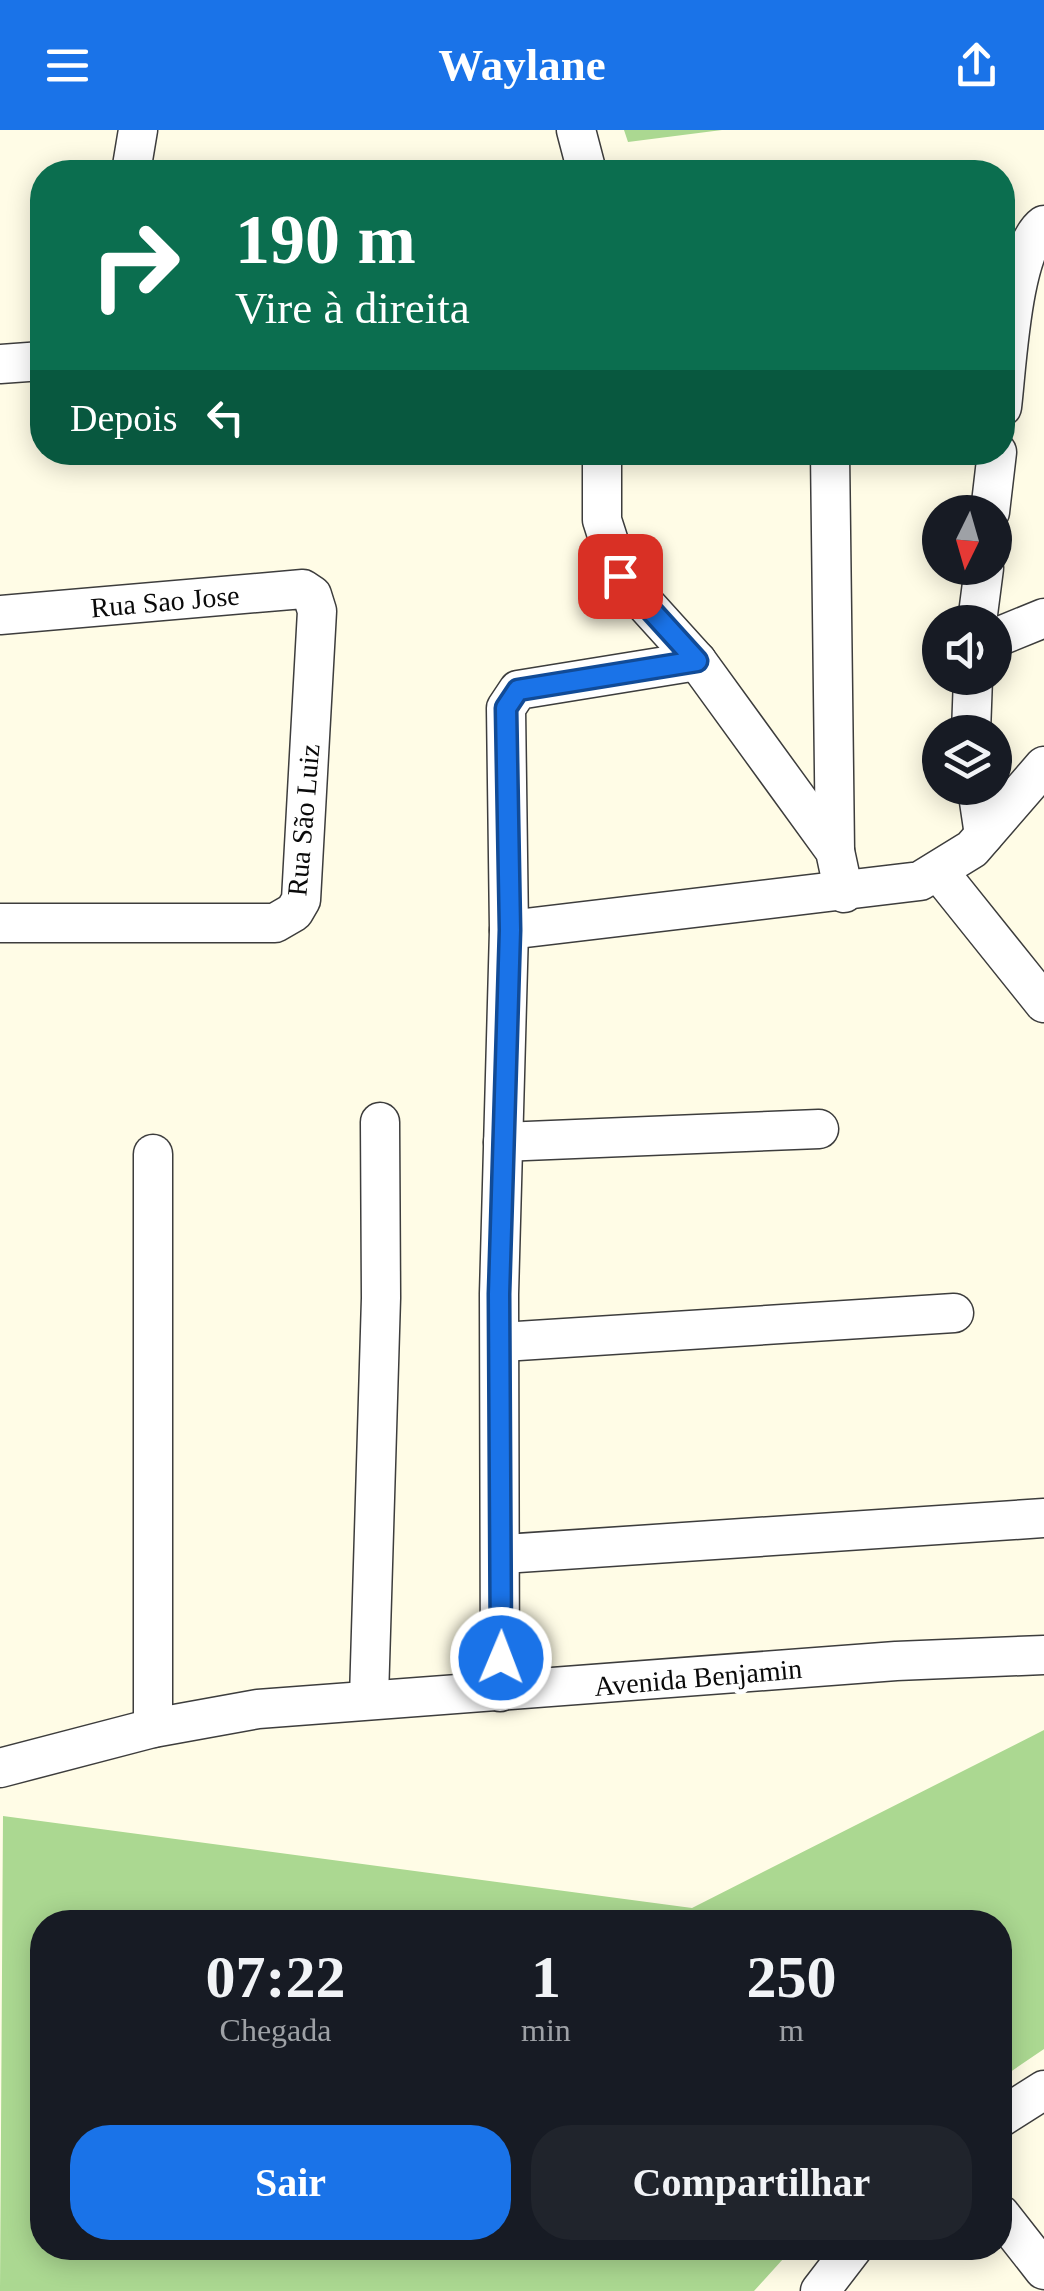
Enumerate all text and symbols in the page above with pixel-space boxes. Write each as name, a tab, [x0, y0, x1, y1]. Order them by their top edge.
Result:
icon: menu	[40, 38, 95, 93]
icon: share	[949, 38, 1004, 93]
text: Waylane	[438, 40, 606, 90]
icon: right	[70, 200, 200, 330]
text: 190 m	[235, 201, 416, 278]
text: Vire à direita	[235, 283, 470, 333]
icon: left	[198, 390, 253, 445]
text: Depois	[70, 397, 178, 439]
north arrow	[922, 495, 1012, 585]
map controls	[922, 495, 1012, 805]
pin	[578, 534, 663, 619]
icon: arrive	[593, 549, 648, 604]
street label: Rua Sao Jose	[89, 580, 241, 623]
button: sound	[922, 605, 1012, 695]
button: layers	[922, 715, 1012, 805]
street label: Rua São Luiz	[281, 743, 326, 897]
position arrow	[449, 1606, 553, 1710]
street label: Avenida Benjamin	[593, 1653, 803, 1702]
text: 07:22	[206, 1944, 346, 2010]
text: 1	[531, 1944, 561, 2010]
text: 250	[746, 1944, 836, 2010]
text: Chegada	[220, 2012, 332, 2048]
text: min	[521, 2012, 571, 2048]
text: m	[779, 2012, 804, 2048]
button: Sair	[70, 2125, 511, 2240]
button: Compartilhar	[531, 2125, 972, 2240]

